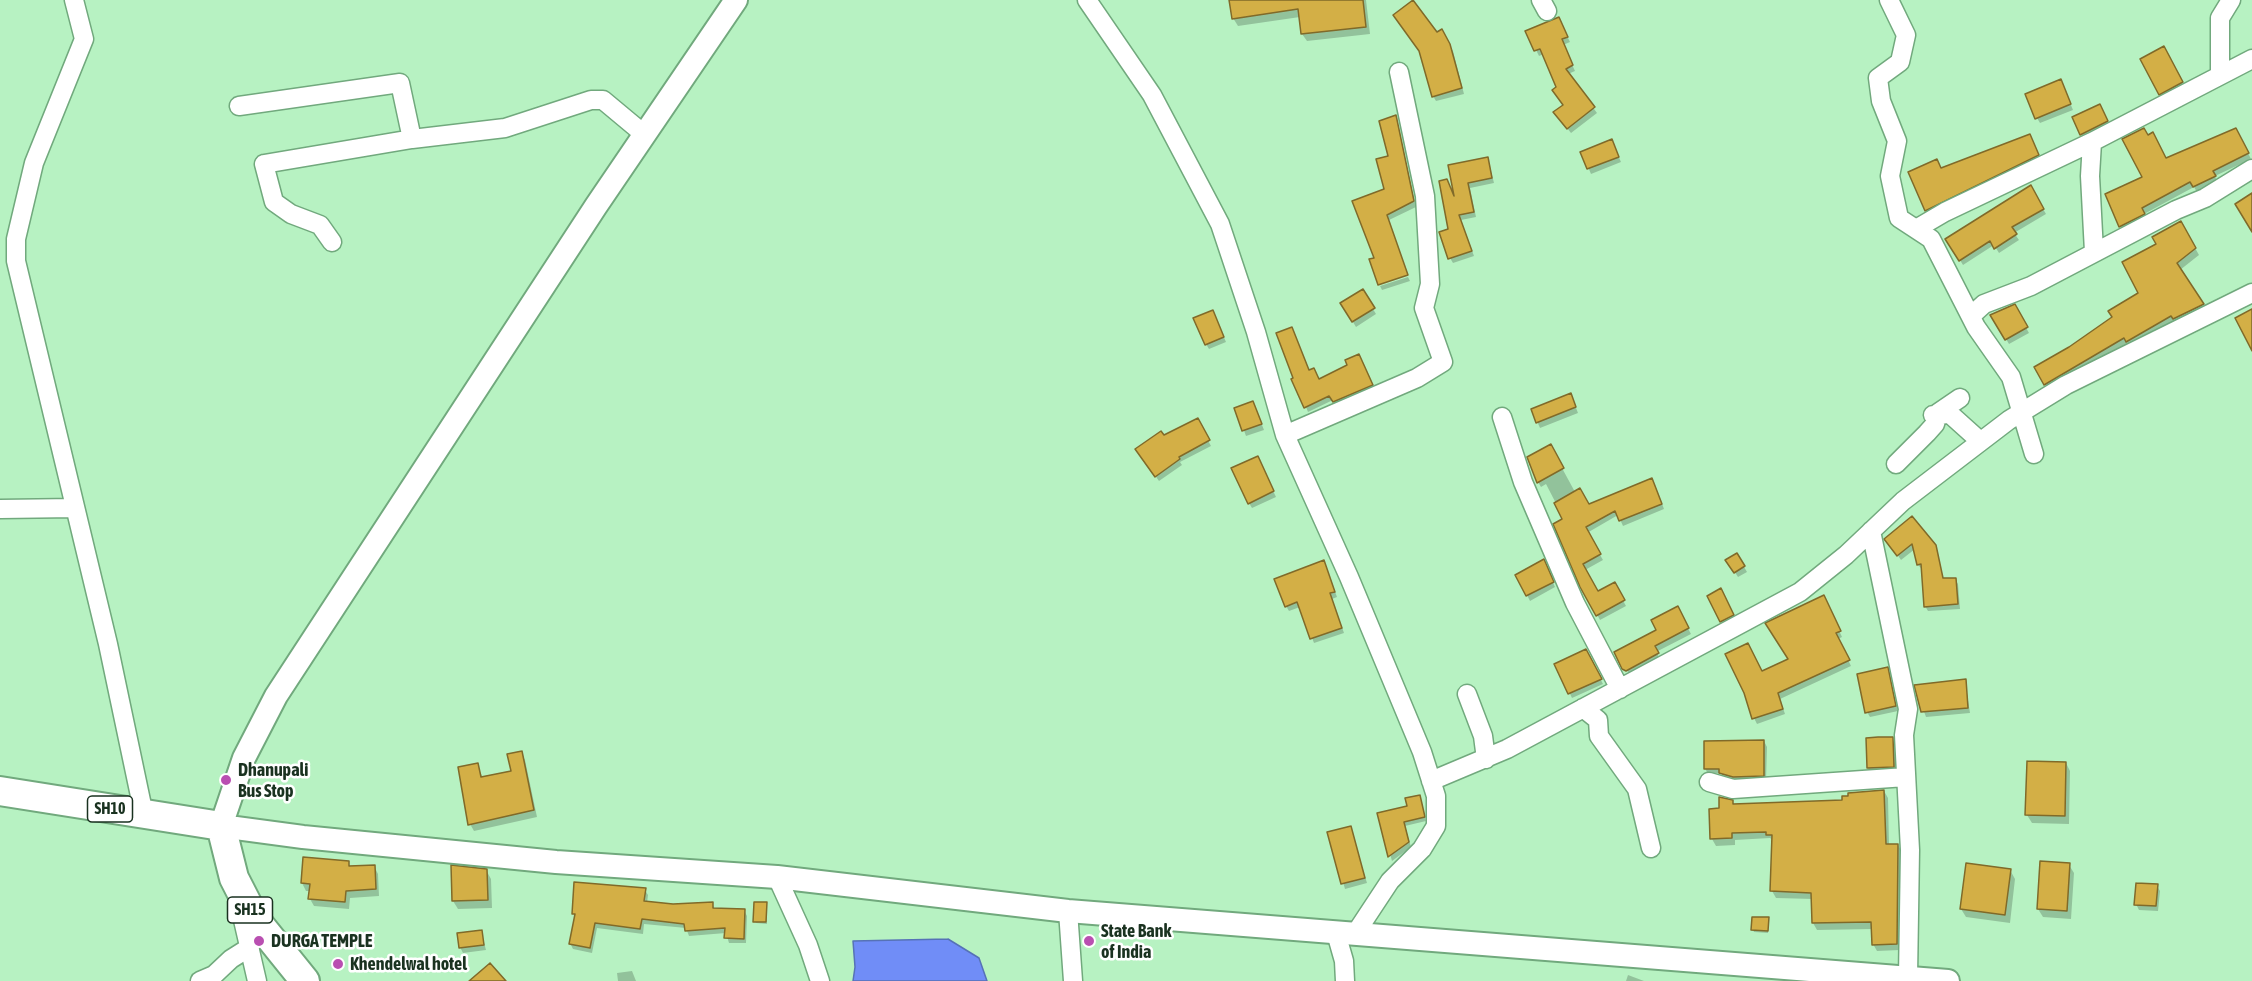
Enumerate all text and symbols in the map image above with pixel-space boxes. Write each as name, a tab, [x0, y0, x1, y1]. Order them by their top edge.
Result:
place label: Dhanupali Bus Stop	[238, 759, 308, 802]
marker: Dhanupali Bus Stop	[219, 773, 233, 787]
road number: SH10	[88, 796, 132, 822]
road number: SH15	[228, 897, 272, 923]
place label: State Bank of India	[1101, 920, 1171, 962]
place label: DURGA TEMPLE	[271, 930, 372, 952]
marker: DURGA TEMPLE	[252, 934, 266, 948]
marker: State Bank of India	[1082, 934, 1096, 948]
place label: Khendelwal hotel	[350, 953, 467, 975]
marker: Khendelwal hotel	[331, 957, 345, 971]

